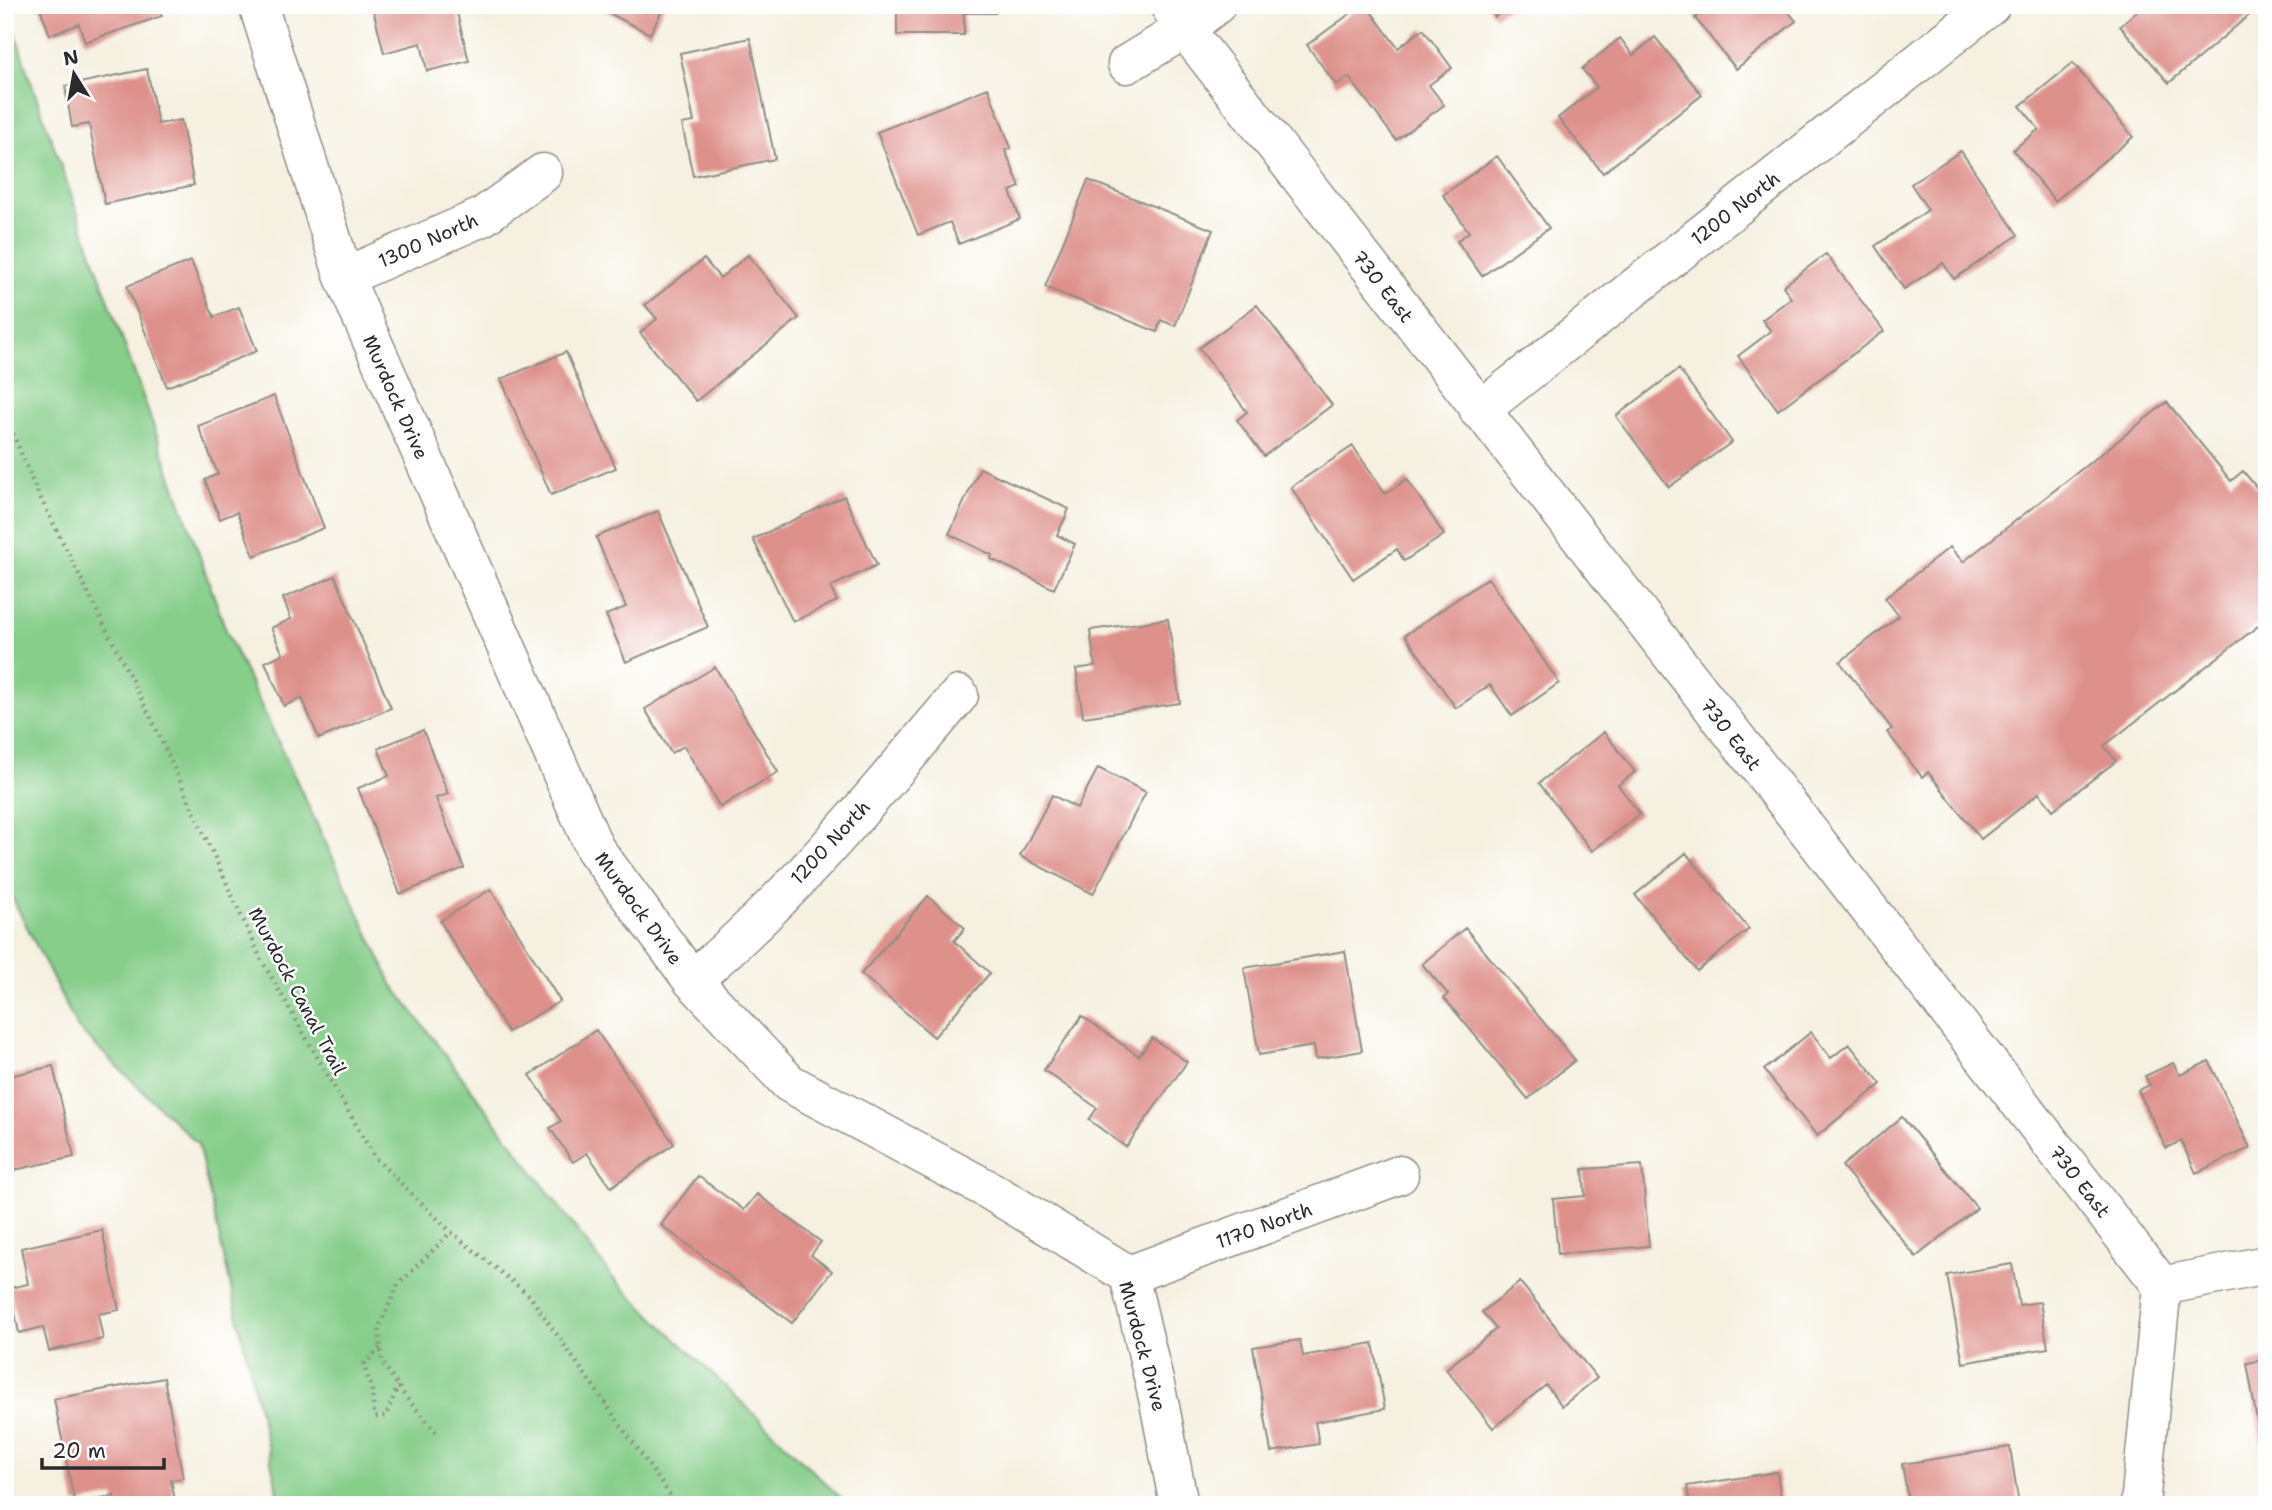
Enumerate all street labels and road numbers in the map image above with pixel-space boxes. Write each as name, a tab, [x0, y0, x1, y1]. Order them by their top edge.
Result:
street label: 1200 North	[1686, 166, 1785, 251]
street label: 1300 North	[374, 207, 482, 274]
street label: 730 East	[1346, 245, 1419, 328]
street label: Murdock Drive	[357, 331, 434, 463]
street label: 730 East	[1694, 693, 1767, 776]
street label: 1200 North	[785, 795, 876, 890]
street label: Murdock Drive	[589, 847, 688, 970]
street label: Murdock Canal Trail	[243, 903, 352, 1080]
street label: 730 East	[2043, 1140, 2116, 1223]
street label: 1170 North	[1213, 1197, 1316, 1254]
street label: Murdock Drive	[1113, 1278, 1172, 1414]

